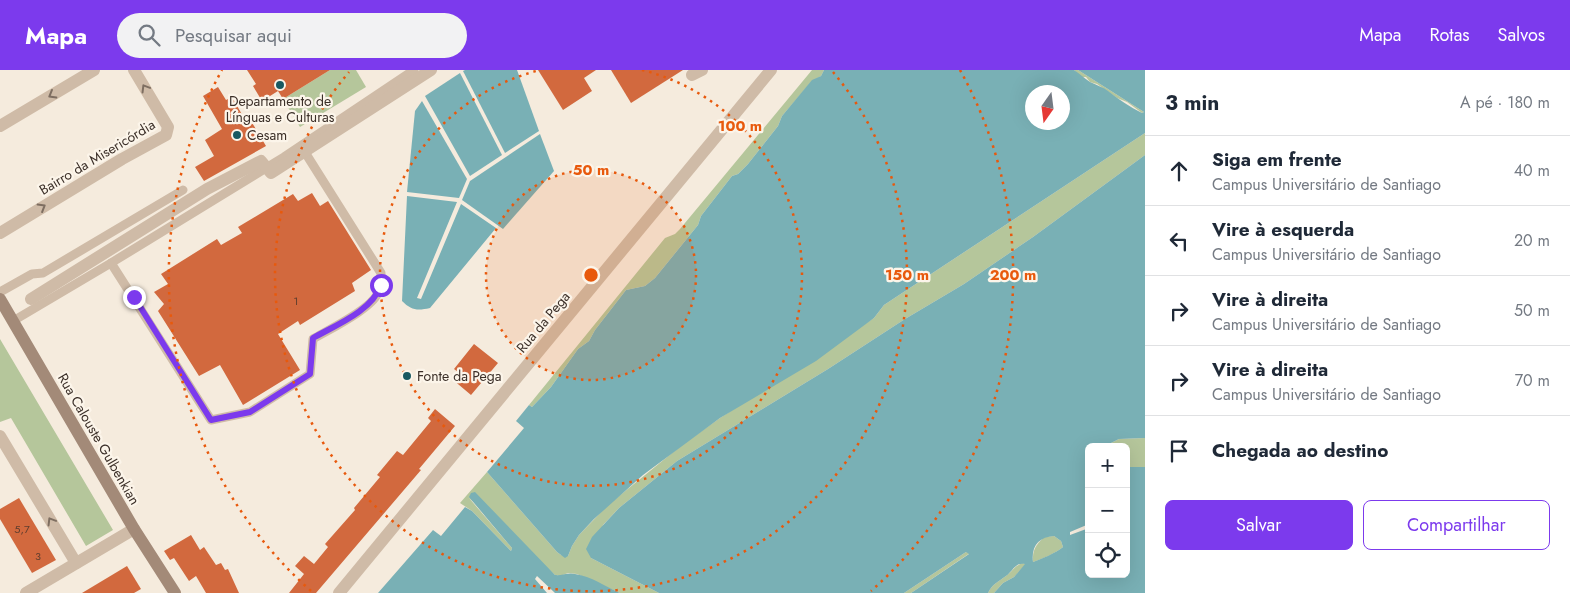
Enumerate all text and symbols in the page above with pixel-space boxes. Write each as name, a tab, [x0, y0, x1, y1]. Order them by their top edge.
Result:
search box	[117, 13, 467, 58]
text: Mapa	[25, 18, 87, 53]
icon: search	[135, 21, 163, 49]
text: Pesquisar aqui	[175, 22, 292, 49]
text: Mapa	[1359, 22, 1401, 48]
text: Rotas	[1429, 22, 1470, 48]
text: Salvos	[1498, 22, 1545, 48]
marker: Departamento de Línguas e Culturas	[274, 79, 286, 91]
one-way arrow	[141, 85, 151, 94]
north arrow	[1025, 85, 1070, 130]
one-way arrow	[49, 88, 58, 98]
text: 3 min	[1165, 88, 1219, 118]
place label: Departamento de Línguas e Culturas	[226, 91, 335, 127]
text: A pé · 180 m	[1460, 91, 1550, 114]
street label: Bairro da Misericórdia	[35, 114, 159, 200]
text: 100 m	[718, 115, 762, 137]
place label: Cesam	[247, 125, 287, 145]
marker: Cesam	[231, 129, 243, 141]
text: Siga em frente	[1212, 146, 1342, 173]
icon: ahead	[1165, 157, 1193, 185]
text: 50 m	[573, 159, 609, 181]
text: 40 m	[1514, 159, 1550, 182]
text: Campus Universitário de Santiago	[1212, 173, 1441, 196]
one-way arrow	[36, 204, 45, 214]
text: Vire à esquerda	[1212, 216, 1354, 243]
icon: left	[1165, 227, 1193, 255]
text: 20 m	[1514, 229, 1550, 252]
text: Campus Universitário de Santiago	[1212, 243, 1441, 266]
text: 150 m	[885, 264, 929, 286]
text: 200 m	[990, 264, 1036, 286]
centre of rings	[582, 266, 600, 284]
route start	[370, 274, 393, 297]
route end	[123, 286, 146, 309]
text: Vire à direita	[1212, 286, 1328, 313]
street label: Rua da Pega	[511, 287, 575, 357]
house number: 1	[294, 293, 298, 309]
icon: right	[1165, 297, 1193, 325]
text: 50 m	[1514, 299, 1550, 322]
text: Campus Universitário de Santiago	[1212, 313, 1441, 336]
text: Vire à direita	[1212, 356, 1328, 383]
place label: Fonte da Pega	[417, 366, 501, 386]
icon: right	[1165, 367, 1193, 395]
text: 70 m	[1515, 369, 1550, 392]
street label: Rua Calouste Gulbenkian	[53, 370, 145, 508]
marker: Fonte da Pega	[401, 370, 413, 382]
text: Campus Universitário de Santiago	[1212, 383, 1441, 406]
icon: arrive	[1165, 437, 1193, 465]
text: Chegada ao destino	[1212, 437, 1388, 464]
map controls	[1085, 443, 1130, 578]
button: +	[1085, 443, 1130, 488]
button: −	[1085, 488, 1130, 533]
button: Salvar	[1165, 500, 1353, 550]
button: Compartilhar	[1363, 500, 1550, 550]
one-way arrow	[47, 518, 57, 527]
house number: 5,7	[14, 521, 30, 537]
button: locate	[1085, 533, 1130, 578]
house number: 3	[35, 548, 41, 564]

